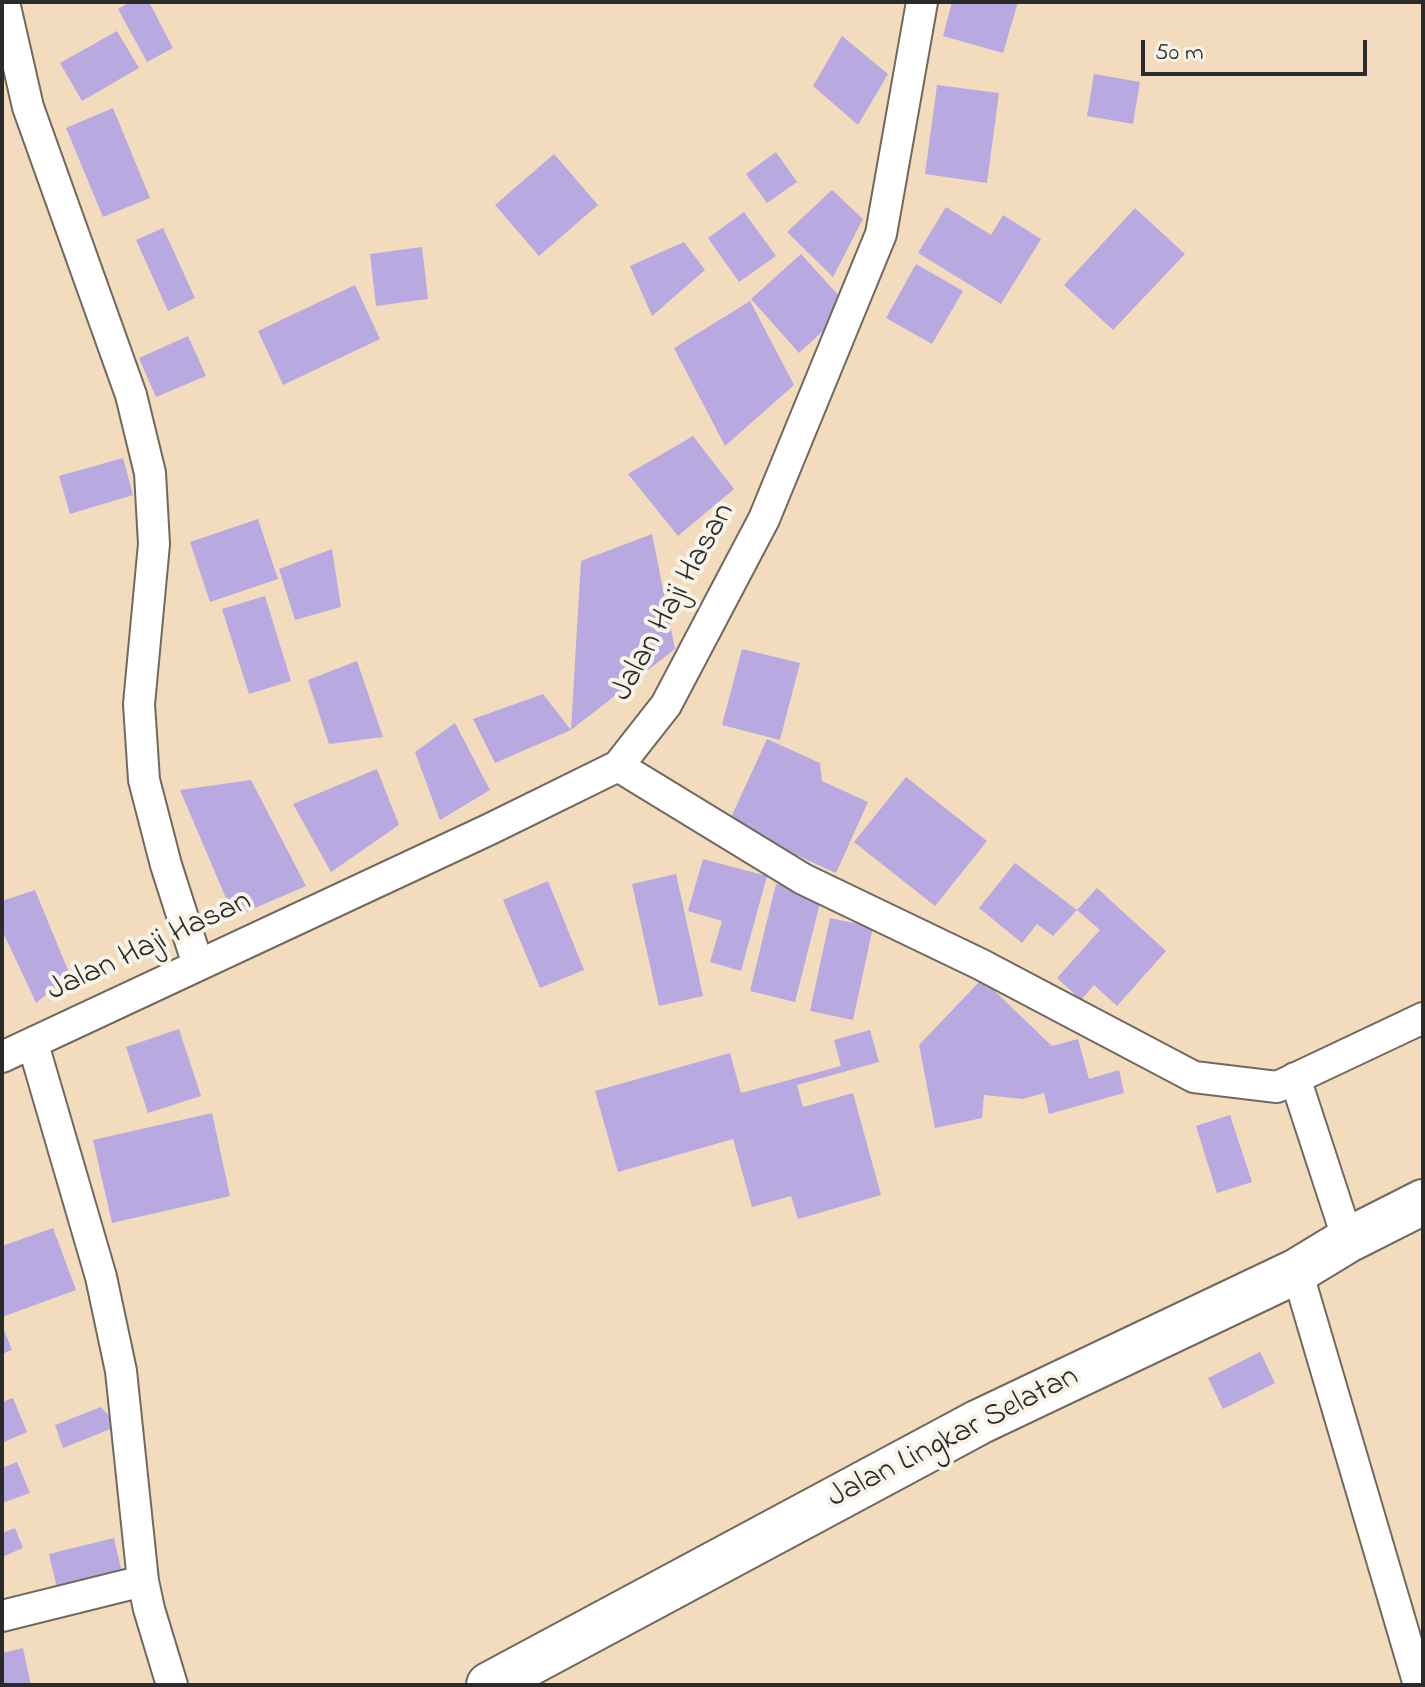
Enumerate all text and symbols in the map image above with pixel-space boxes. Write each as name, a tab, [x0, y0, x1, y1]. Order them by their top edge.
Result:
scale bar	[1145, 24, 1371, 74]
text: 50 m	[1155, 36, 1204, 71]
street label: Jalan Haji Hasan	[605, 497, 745, 709]
street label: Jalan Haji Hasan	[42, 884, 258, 1012]
street label: Jalan Lingkar Selatan	[822, 1359, 1086, 1519]

